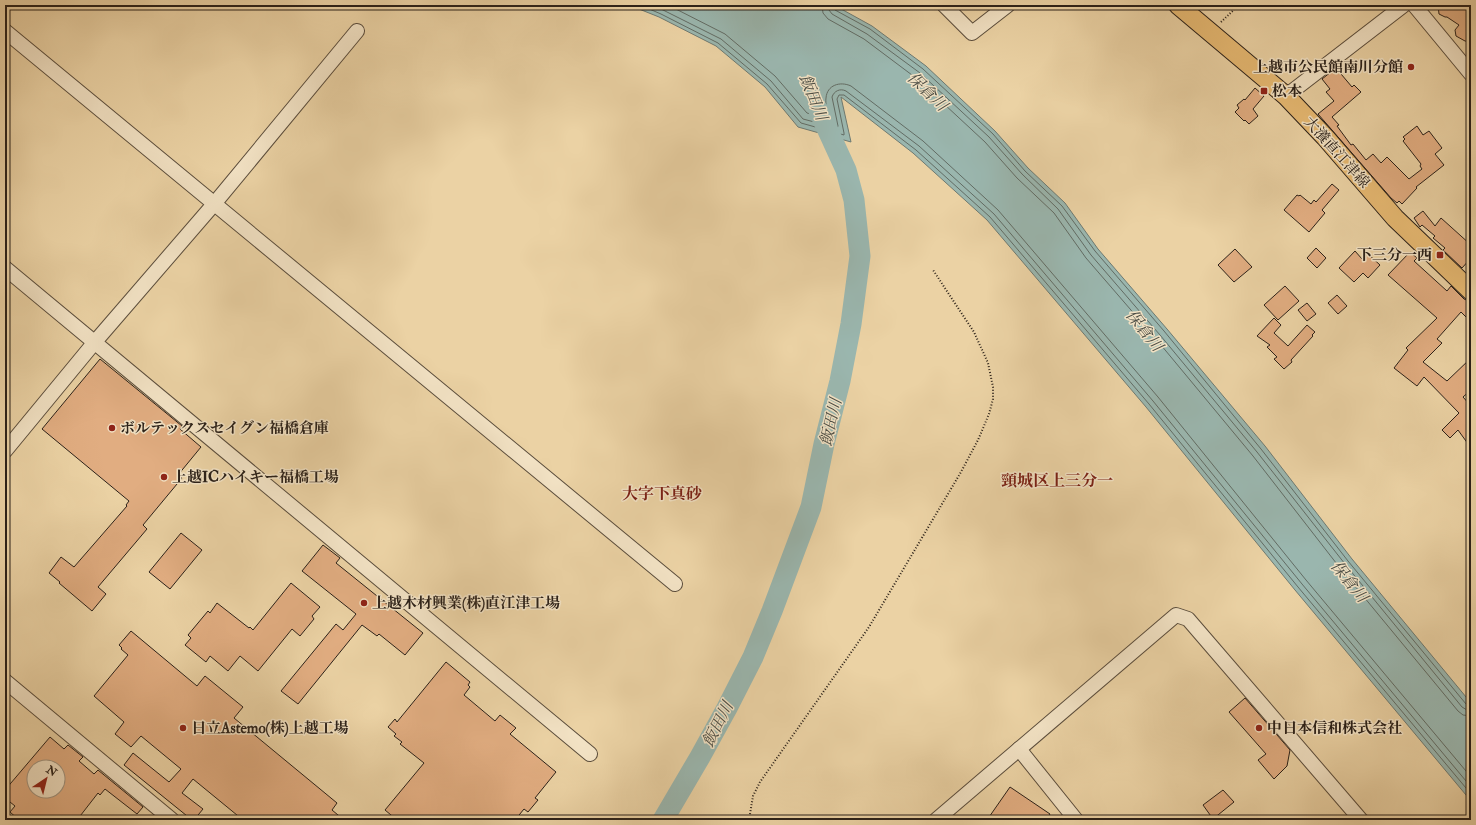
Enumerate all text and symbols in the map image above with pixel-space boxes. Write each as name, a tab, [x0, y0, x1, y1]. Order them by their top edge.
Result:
place label: 上越市公民館南川分館	[1253, 58, 1403, 77]
marker: 上越市公民館南川分館	[1406, 62, 1416, 72]
water label: 保倉川	[903, 68, 953, 117]
water label: 飯田川	[795, 71, 832, 125]
place label: 松本	[1272, 82, 1302, 101]
marker: 松本	[1259, 86, 1269, 96]
street label: 大瀁直江津線	[1299, 113, 1374, 192]
place label: 下三分一西	[1357, 246, 1432, 265]
marker: 下三分一西	[1435, 250, 1445, 260]
water label: 保倉川	[1121, 306, 1168, 357]
water label: 飯田川	[816, 395, 847, 448]
place label: ボルテックスセイグン福橋倉庫	[120, 419, 329, 438]
marker: ボルテックスセイグン福橋倉庫	[107, 423, 117, 433]
place label: 上越ICハイキー福橋工場	[172, 468, 339, 487]
district label: 頸城区上三分一	[1001, 471, 1113, 491]
marker: 上越ICハイキー福橋工場	[159, 472, 169, 482]
district label: 大字下真砂	[622, 484, 702, 504]
water label: 保倉川	[1326, 557, 1373, 608]
place label: 上越木材興業(株)直江津工場	[372, 594, 560, 613]
marker: 上越木材興業(株)直江津工場	[359, 598, 369, 608]
water label: 飯田川	[698, 697, 739, 750]
place label: 日立Astemo(株)上越工場	[191, 719, 349, 738]
place label: 中日本信和株式会社	[1267, 719, 1402, 738]
marker: 日立Astemo(株)上越工場	[178, 723, 188, 733]
marker: 中日本信和株式会社	[1254, 723, 1264, 733]
north arrow	[26, 759, 66, 799]
text: N	[43, 762, 60, 780]

